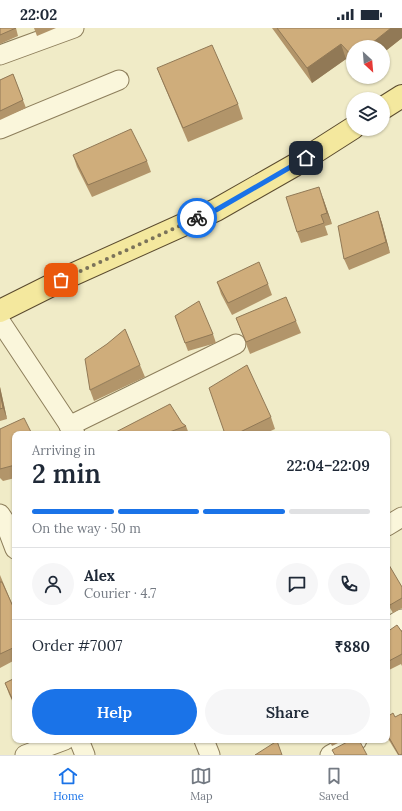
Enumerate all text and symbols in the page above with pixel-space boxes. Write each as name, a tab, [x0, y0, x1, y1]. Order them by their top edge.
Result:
text: 22:02	[20, 5, 57, 24]
north arrow	[346, 40, 390, 84]
map controls	[346, 40, 390, 136]
button: layers	[346, 92, 390, 136]
pin	[289, 141, 323, 175]
icon: home	[295, 147, 317, 169]
courier	[177, 198, 217, 238]
icon: bike	[186, 207, 208, 229]
pin	[44, 263, 78, 297]
icon: bag	[50, 269, 72, 291]
text: Arriving in	[32, 442, 95, 459]
text: 22:04–22:09	[287, 456, 370, 475]
text: 2 min	[32, 457, 101, 490]
text: On the way · 50 m	[32, 520, 141, 537]
button: person	[32, 563, 74, 605]
button: chat	[276, 563, 318, 605]
button: phone	[328, 563, 370, 605]
text: Alex	[84, 566, 115, 585]
text: Courier · 4.7	[84, 585, 156, 602]
text: Order #7007	[32, 636, 122, 655]
text: ₹880	[335, 637, 370, 656]
button: Help	[32, 689, 197, 735]
button: Share	[205, 689, 370, 735]
tab: Home	[53, 765, 84, 803]
tab: Map	[190, 765, 213, 803]
tab: Saved	[319, 765, 349, 803]

